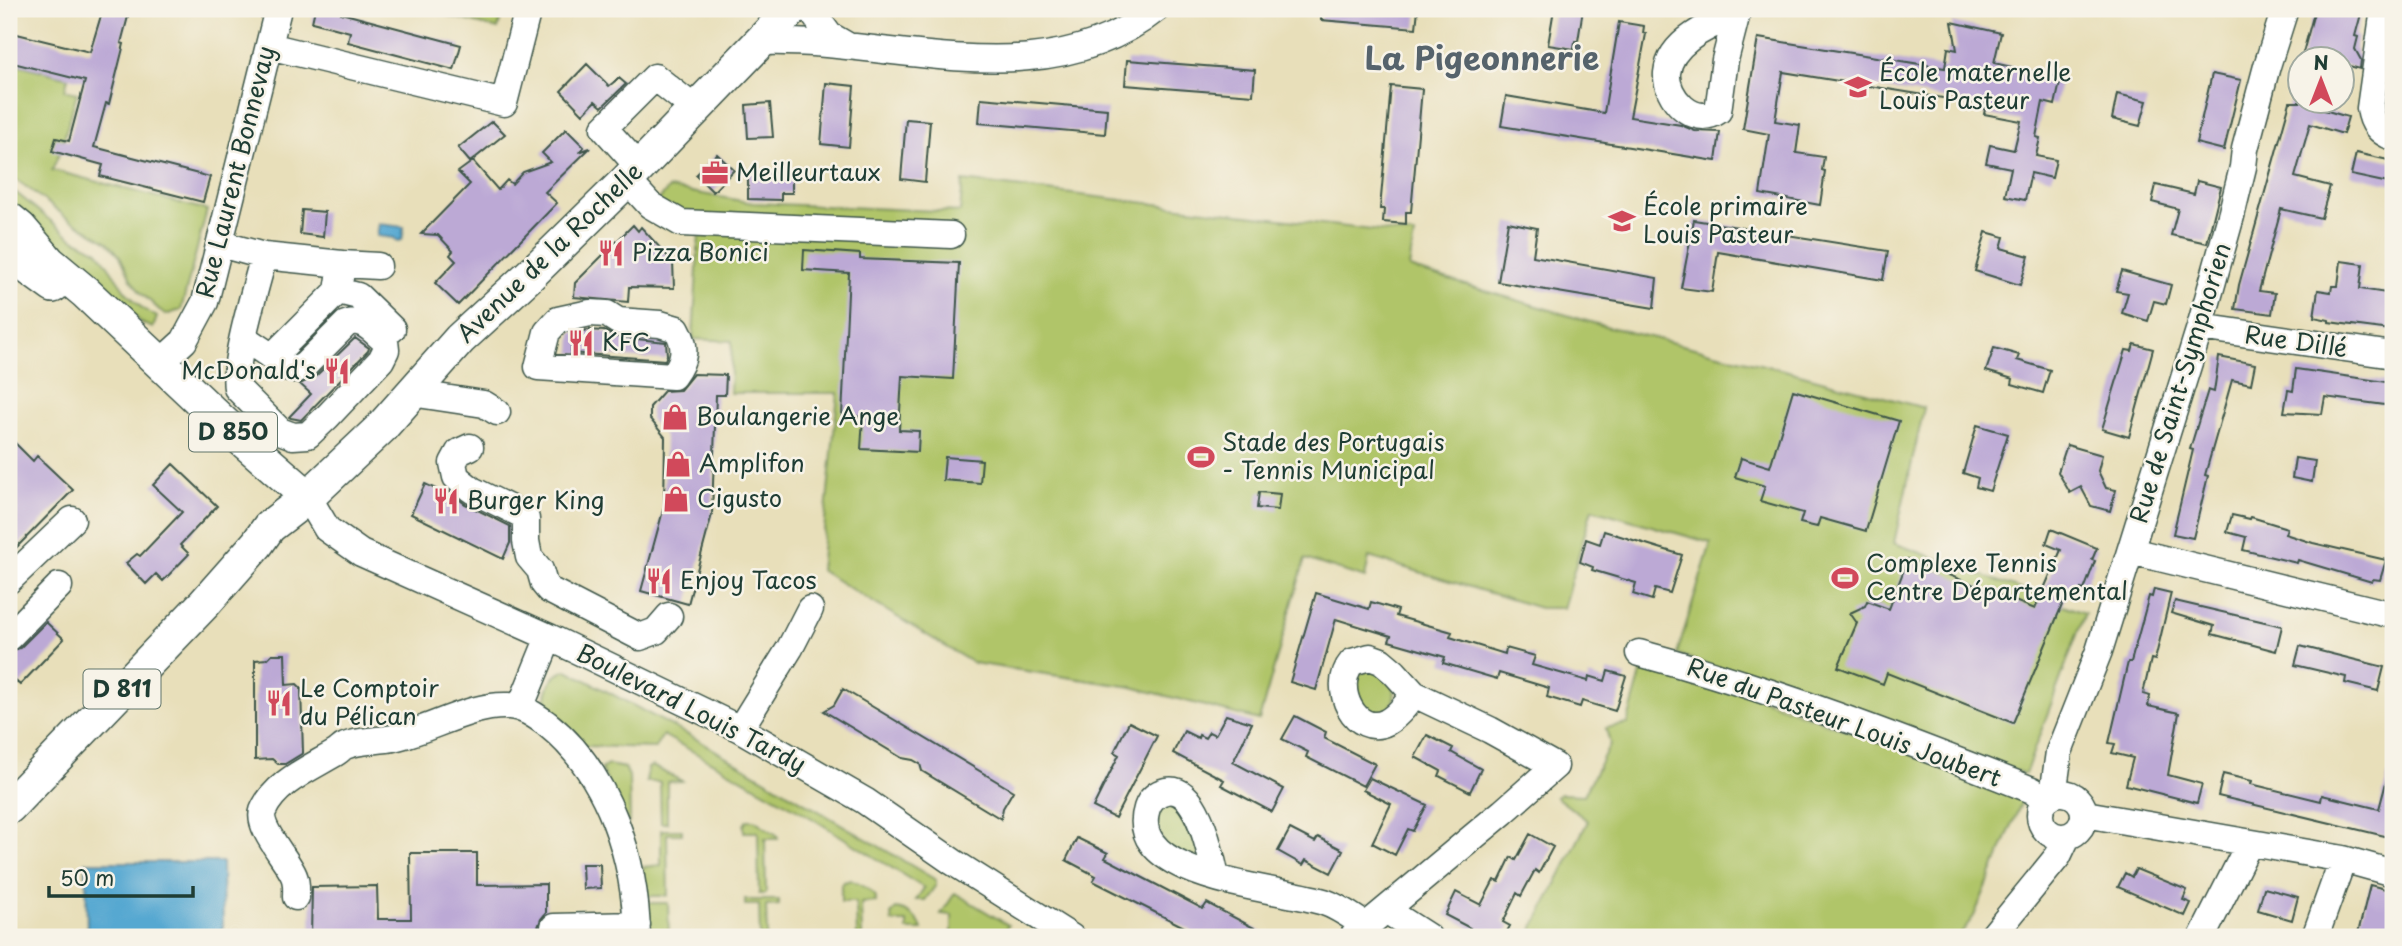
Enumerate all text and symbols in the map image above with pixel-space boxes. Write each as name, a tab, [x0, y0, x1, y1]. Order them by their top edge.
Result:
district label: La Pigeonnerie	[1365, 33, 1599, 81]
street label: Rue Laurent Bonnevay	[185, 42, 283, 301]
north arrow	[2286, 46, 2356, 116]
text: N	[2313, 48, 2329, 76]
place label: École maternelle Louis Pasteur	[1879, 53, 2071, 117]
school or university icon: École maternelle Louis Pasteur	[1843, 72, 1873, 102]
street label: Avenue de la Rochelle	[448, 153, 650, 350]
place label: Meilleurtaux	[736, 153, 881, 189]
office icon: Meilleurtaux	[700, 158, 730, 188]
place label: École primaire Louis Pasteur	[1643, 187, 1808, 251]
school or university icon: École primaire Louis Pasteur	[1607, 206, 1637, 236]
place label: Pizza Bonici	[632, 233, 769, 269]
restaurant icon: Pizza Bonici	[596, 238, 626, 268]
street label: Rue de Saint-Symphorien	[2119, 238, 2239, 527]
street label: Rue Dillé	[2243, 315, 2350, 365]
place label: KFC	[602, 323, 650, 359]
restaurant icon: KFC	[566, 328, 596, 358]
place label: McDonald's	[181, 351, 316, 387]
restaurant icon: McDonald's	[322, 356, 352, 386]
place label: Boulangerie Ange	[696, 397, 899, 433]
shop icon: Boulangerie Ange	[660, 402, 690, 432]
road number: D 850	[189, 412, 277, 452]
place label: Stade des Portugais - Tennis Municipal	[1222, 423, 1445, 487]
sports icon: Stade des Portugais - Tennis Municipal	[1186, 442, 1216, 472]
place label: Amplifon	[699, 444, 805, 480]
shop icon: Amplifon	[663, 449, 693, 479]
place label: Cigusto	[697, 479, 782, 515]
place label: Burger King	[467, 481, 605, 517]
shop icon: Cigusto	[661, 484, 691, 514]
restaurant icon: Burger King	[431, 486, 461, 516]
place label: Complexe Tennis Centre Départemental	[1866, 544, 2128, 608]
place label: Enjoy Tacos	[680, 561, 817, 597]
sports icon: Complexe Tennis Centre Départemental	[1830, 563, 1860, 593]
restaurant icon: Enjoy Tacos	[644, 566, 674, 596]
street label: Boulevard Louis Tardy	[571, 634, 813, 781]
street label: Rue du Pasteur Louis Joubert	[1683, 647, 2007, 795]
place label: Le Comptoir du Pélican	[300, 669, 439, 733]
road number: D 811	[83, 670, 160, 708]
restaurant icon: Le Comptoir du Pélican	[264, 688, 294, 718]
scale bar	[49, 855, 192, 899]
text: 50 m	[60, 861, 114, 893]

